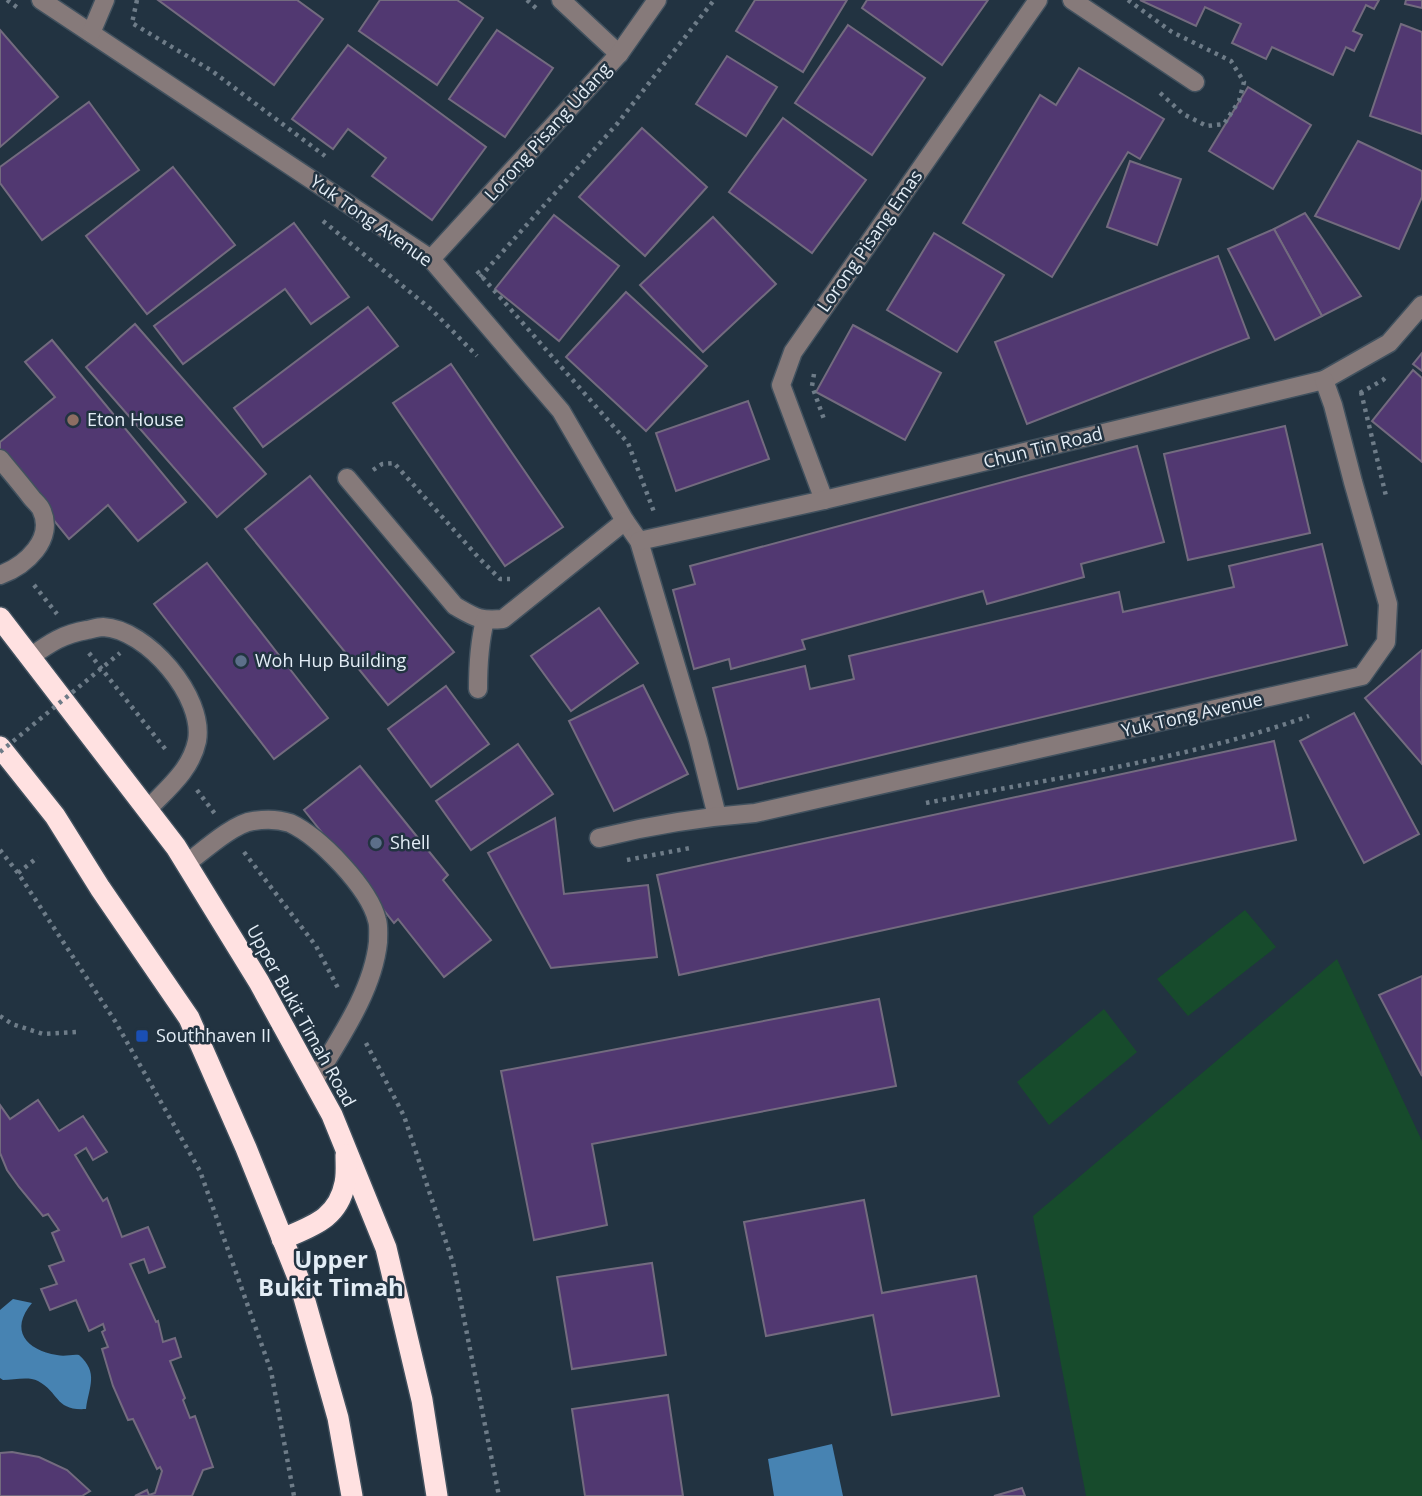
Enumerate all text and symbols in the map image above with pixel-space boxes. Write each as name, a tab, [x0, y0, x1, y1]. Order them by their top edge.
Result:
street label: Lorong Pisang Udang	[479, 57, 616, 206]
street label: Lorong Pisang Emas	[811, 164, 927, 316]
street label: Yuk Tong Avenue	[306, 169, 437, 271]
place label: Eton House	[87, 407, 184, 431]
marker: Eton House	[65, 412, 81, 428]
street label: Chun Tin Road	[981, 421, 1105, 473]
place label: Woh Hup Building	[255, 648, 407, 672]
marker: Woh Hup Building	[233, 653, 249, 669]
street label: Yuk Tong Avenue	[1119, 686, 1265, 742]
place label: Shell	[390, 830, 430, 854]
marker: Shell	[368, 835, 384, 851]
street label: Upper Bukit Timah Road	[242, 920, 362, 1111]
place label: Southhaven II	[156, 1023, 271, 1047]
marker: Southhaven II	[134, 1028, 150, 1044]
district label: Upper Bukit Timah	[258, 1242, 404, 1303]

